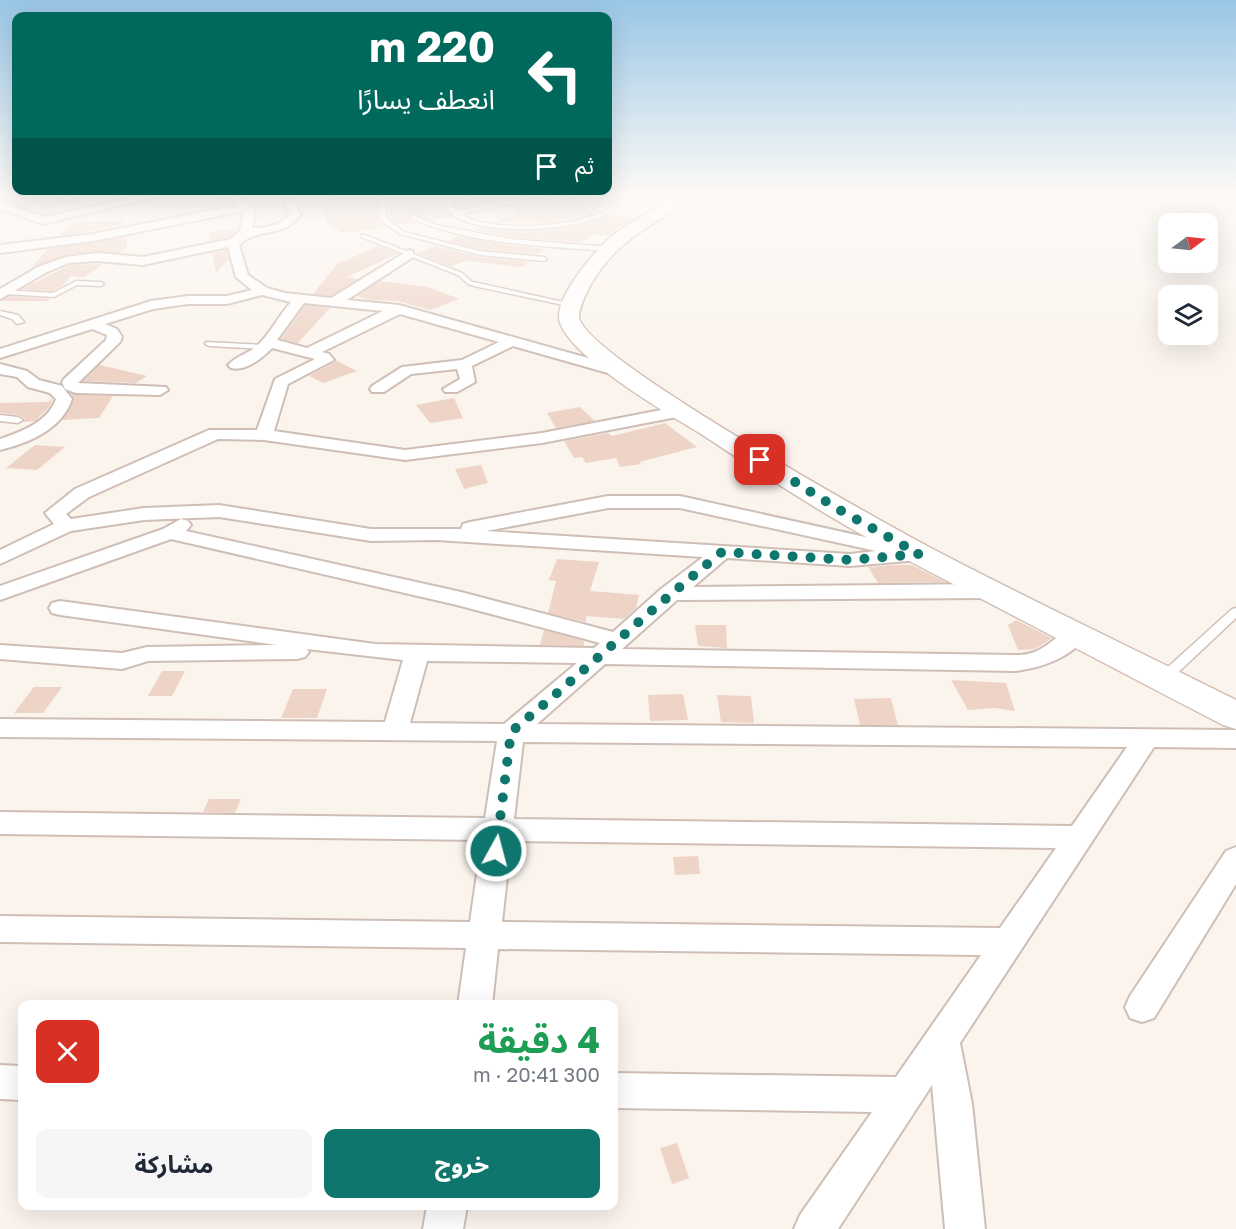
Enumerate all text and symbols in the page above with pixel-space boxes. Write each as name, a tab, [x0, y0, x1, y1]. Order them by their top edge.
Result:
text: 220 m	[369, 21, 495, 71]
icon: left	[516, 36, 594, 114]
text: انعطف يسارًا	[357, 83, 495, 115]
icon: arrive	[530, 150, 563, 183]
text: ثم	[575, 152, 594, 179]
north arrow	[1158, 213, 1218, 273]
map controls	[1158, 213, 1218, 345]
button: layers	[1158, 285, 1218, 345]
pin	[734, 434, 785, 485]
icon: arrive	[743, 443, 776, 476]
position arrow	[464, 819, 528, 883]
text: 4 دقيقة	[478, 1018, 600, 1061]
button: close	[36, 1020, 99, 1083]
text: 300 m · 20:41	[473, 1062, 600, 1086]
button: مشاركة	[36, 1129, 312, 1198]
button: خروج	[324, 1129, 600, 1198]

